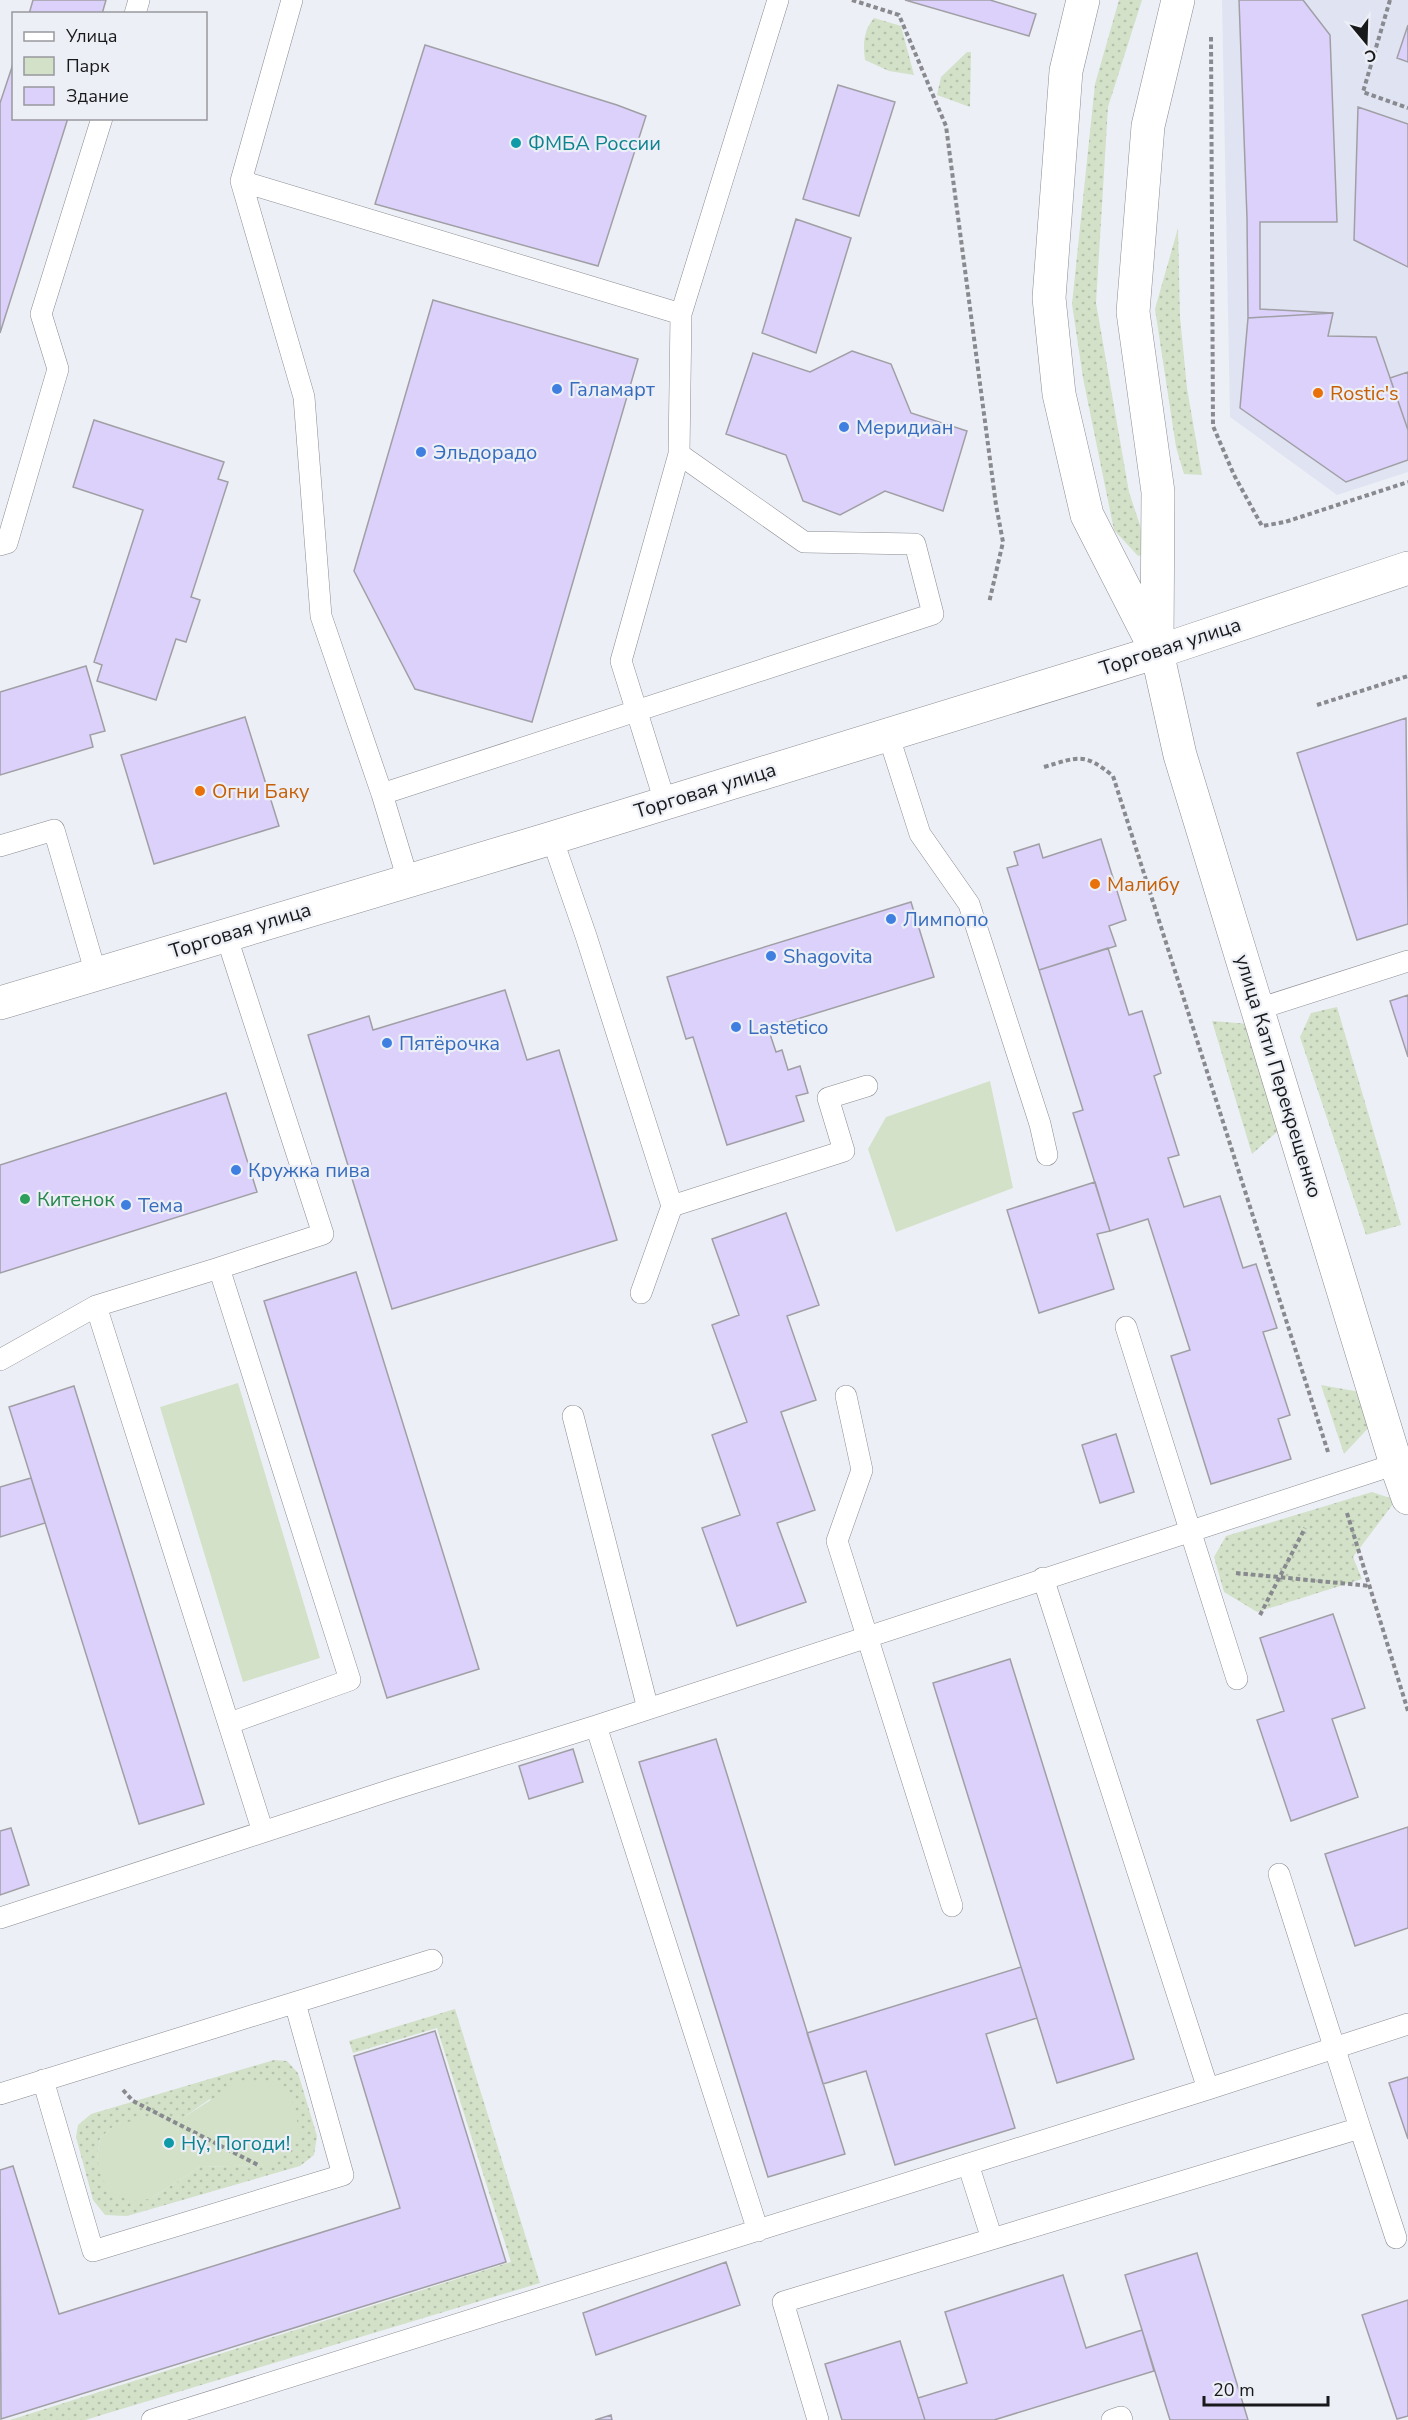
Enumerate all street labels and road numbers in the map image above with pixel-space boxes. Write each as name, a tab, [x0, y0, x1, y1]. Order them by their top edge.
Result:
street label: Торговая улица	[1096, 611, 1244, 682]
street label: Торговая улица	[631, 756, 779, 825]
street label: Торговая улица	[166, 896, 314, 965]
street label: улица Кати Перекрещенко	[1229, 951, 1328, 1201]

